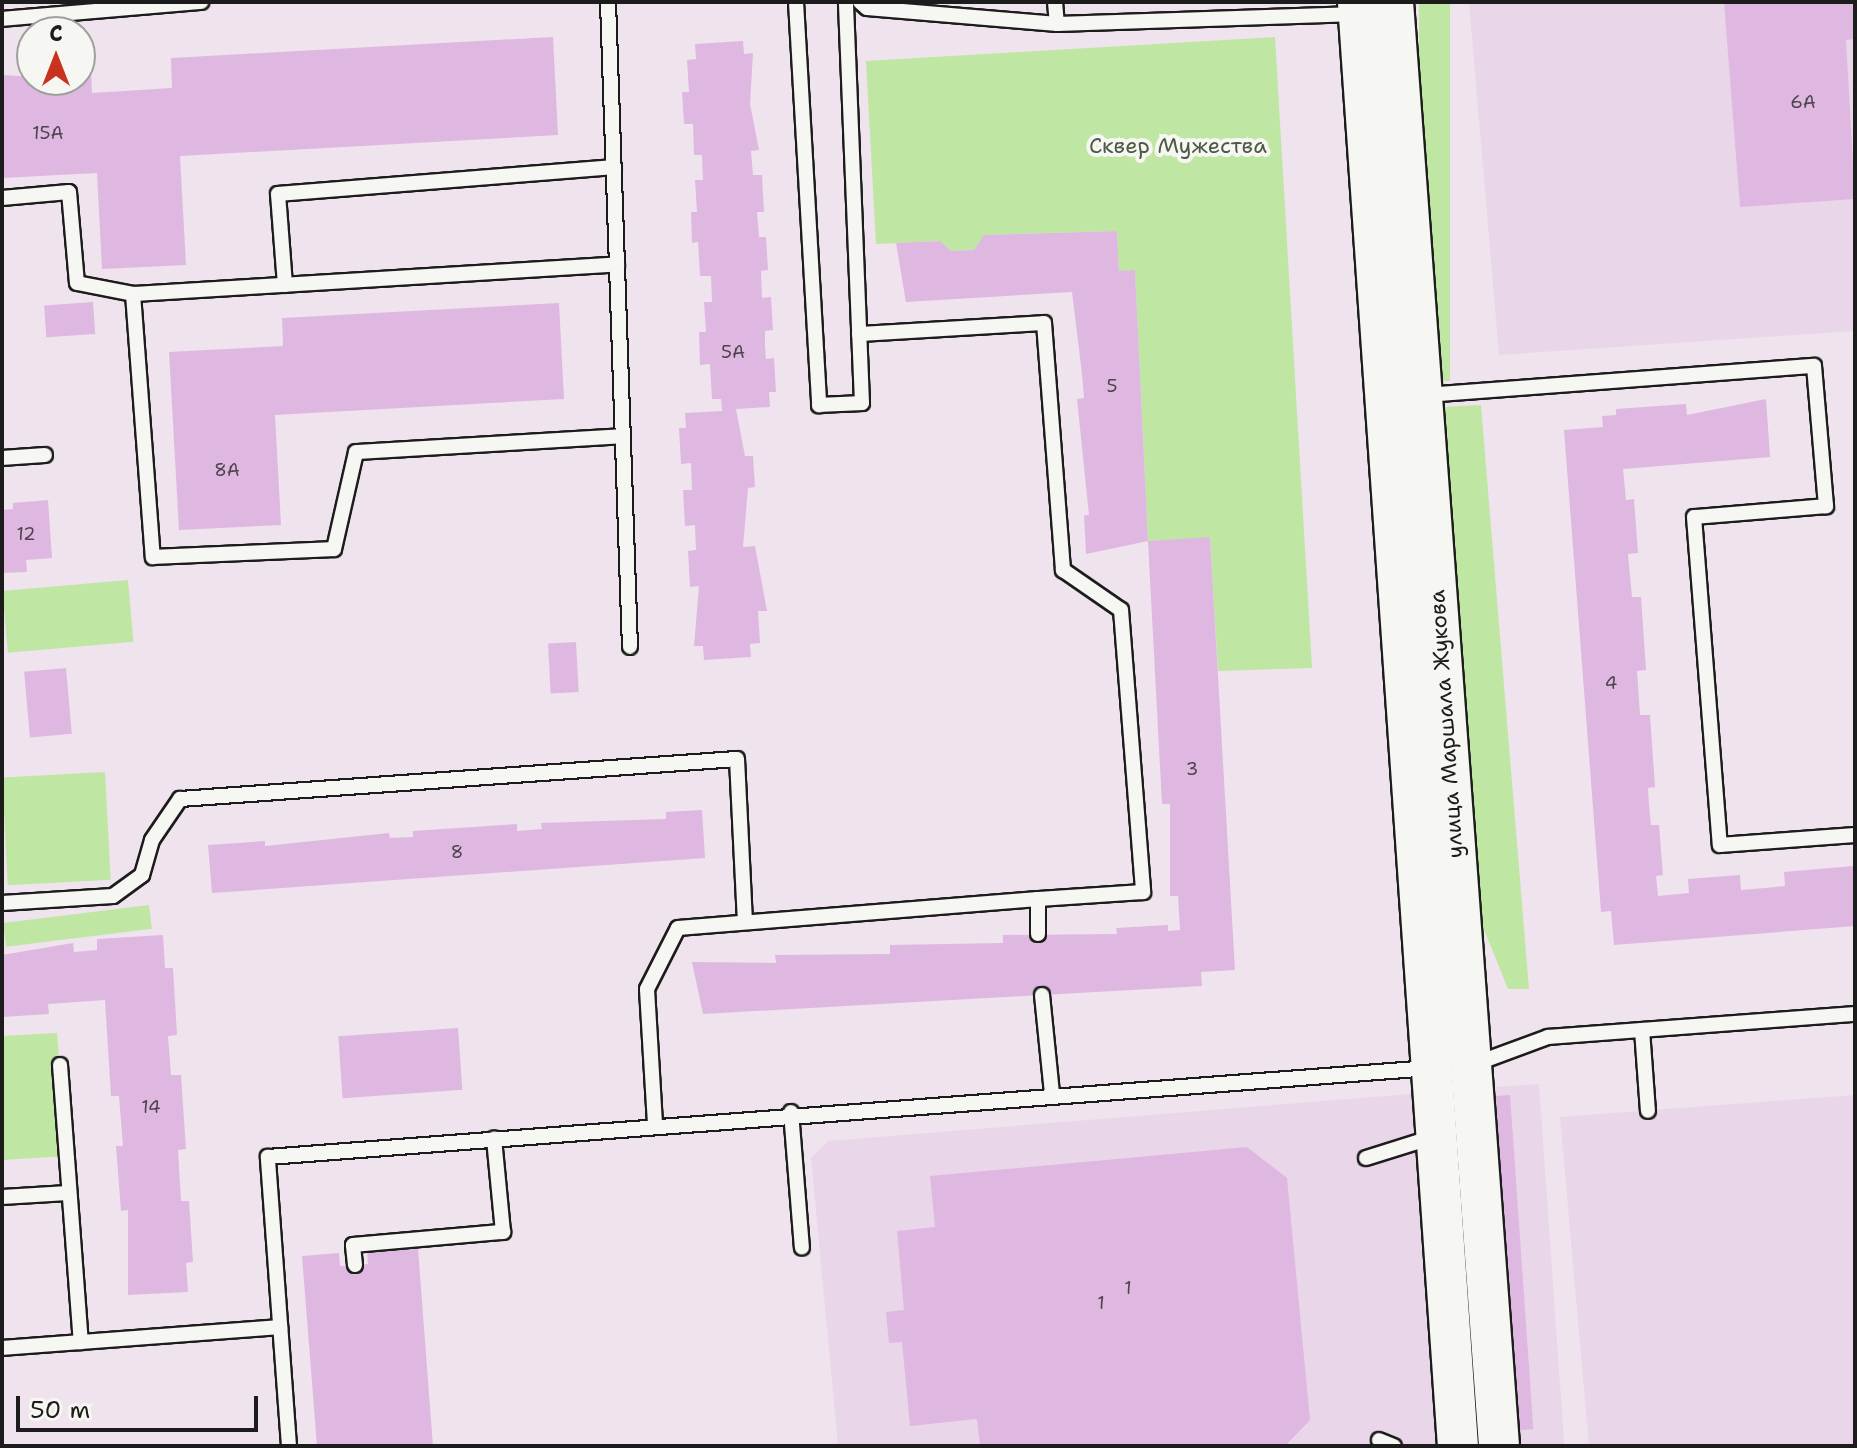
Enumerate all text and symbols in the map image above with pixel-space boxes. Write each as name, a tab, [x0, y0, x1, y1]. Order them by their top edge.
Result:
north arrow	[16, 16, 96, 96]
text: С	[49, 19, 63, 48]
house number: 6А	[1790, 91, 1816, 113]
house number: 15А	[32, 122, 64, 144]
park label: Сквер Мужества	[1089, 133, 1267, 159]
house number: 5А	[721, 341, 745, 363]
house number: 5	[1106, 375, 1118, 397]
house number: 8А	[214, 459, 240, 481]
house number: 12	[16, 523, 36, 545]
street label: улица Маршала Жукова	[1423, 589, 1469, 859]
house number: 4	[1605, 672, 1617, 694]
house number: 3	[1186, 758, 1198, 780]
house number: 8	[451, 841, 463, 863]
house number: 14	[141, 1096, 161, 1118]
house number: 1	[1124, 1277, 1132, 1299]
house number: 1	[1097, 1292, 1105, 1314]
scale bar	[20, 1380, 262, 1430]
text: 50 m	[30, 1394, 90, 1426]

